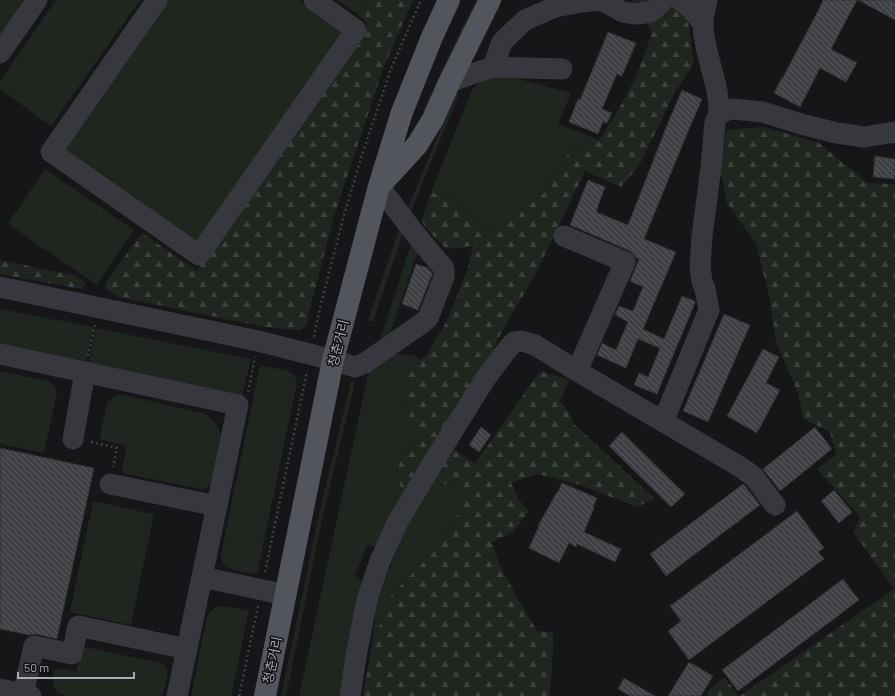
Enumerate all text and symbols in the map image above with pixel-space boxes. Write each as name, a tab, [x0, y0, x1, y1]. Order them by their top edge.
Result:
street label: 청춘거리	[324, 318, 352, 368]
street label: 청춘거리	[259, 635, 285, 685]
scale bar	[18, 654, 134, 680]
text: 50 m	[24, 660, 49, 674]

